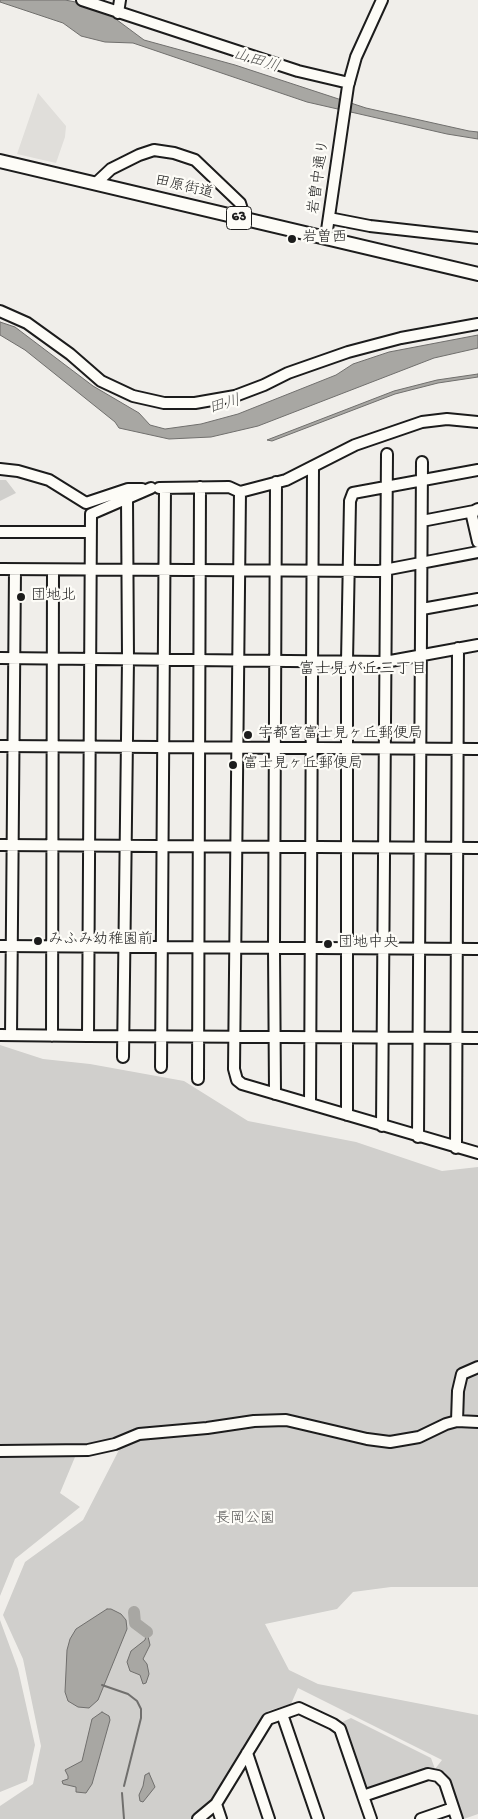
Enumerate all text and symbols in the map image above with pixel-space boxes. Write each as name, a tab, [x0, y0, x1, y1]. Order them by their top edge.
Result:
water label: 山田川	[230, 46, 282, 78]
street label: 岩曽中通り	[306, 139, 334, 215]
street label: 田原街道	[153, 172, 215, 204]
road number: 63	[226, 207, 252, 230]
place label: 岩曽西	[302, 230, 347, 248]
marker: 岩曽西	[286, 233, 298, 245]
water label: 田川	[207, 392, 243, 420]
place label: 団地北	[31, 588, 76, 606]
marker: 団地北	[15, 591, 27, 603]
district label: 富士見が丘三丁目	[299, 661, 427, 681]
place label: 宇都宮富士見ヶ丘郵便局	[258, 726, 423, 744]
marker: 宇都宮富士見ヶ丘郵便局	[242, 729, 254, 741]
place label: 富士見ヶ丘郵便局	[243, 756, 363, 774]
marker: 富士見ヶ丘郵便局	[227, 759, 239, 771]
place label: みふみ幼稚園前	[48, 932, 153, 950]
marker: みふみ幼稚園前	[32, 935, 44, 947]
place label: 団地中央	[338, 935, 398, 953]
marker: 団地中央	[322, 938, 334, 950]
park label: 長岡公園	[215, 1511, 275, 1529]

